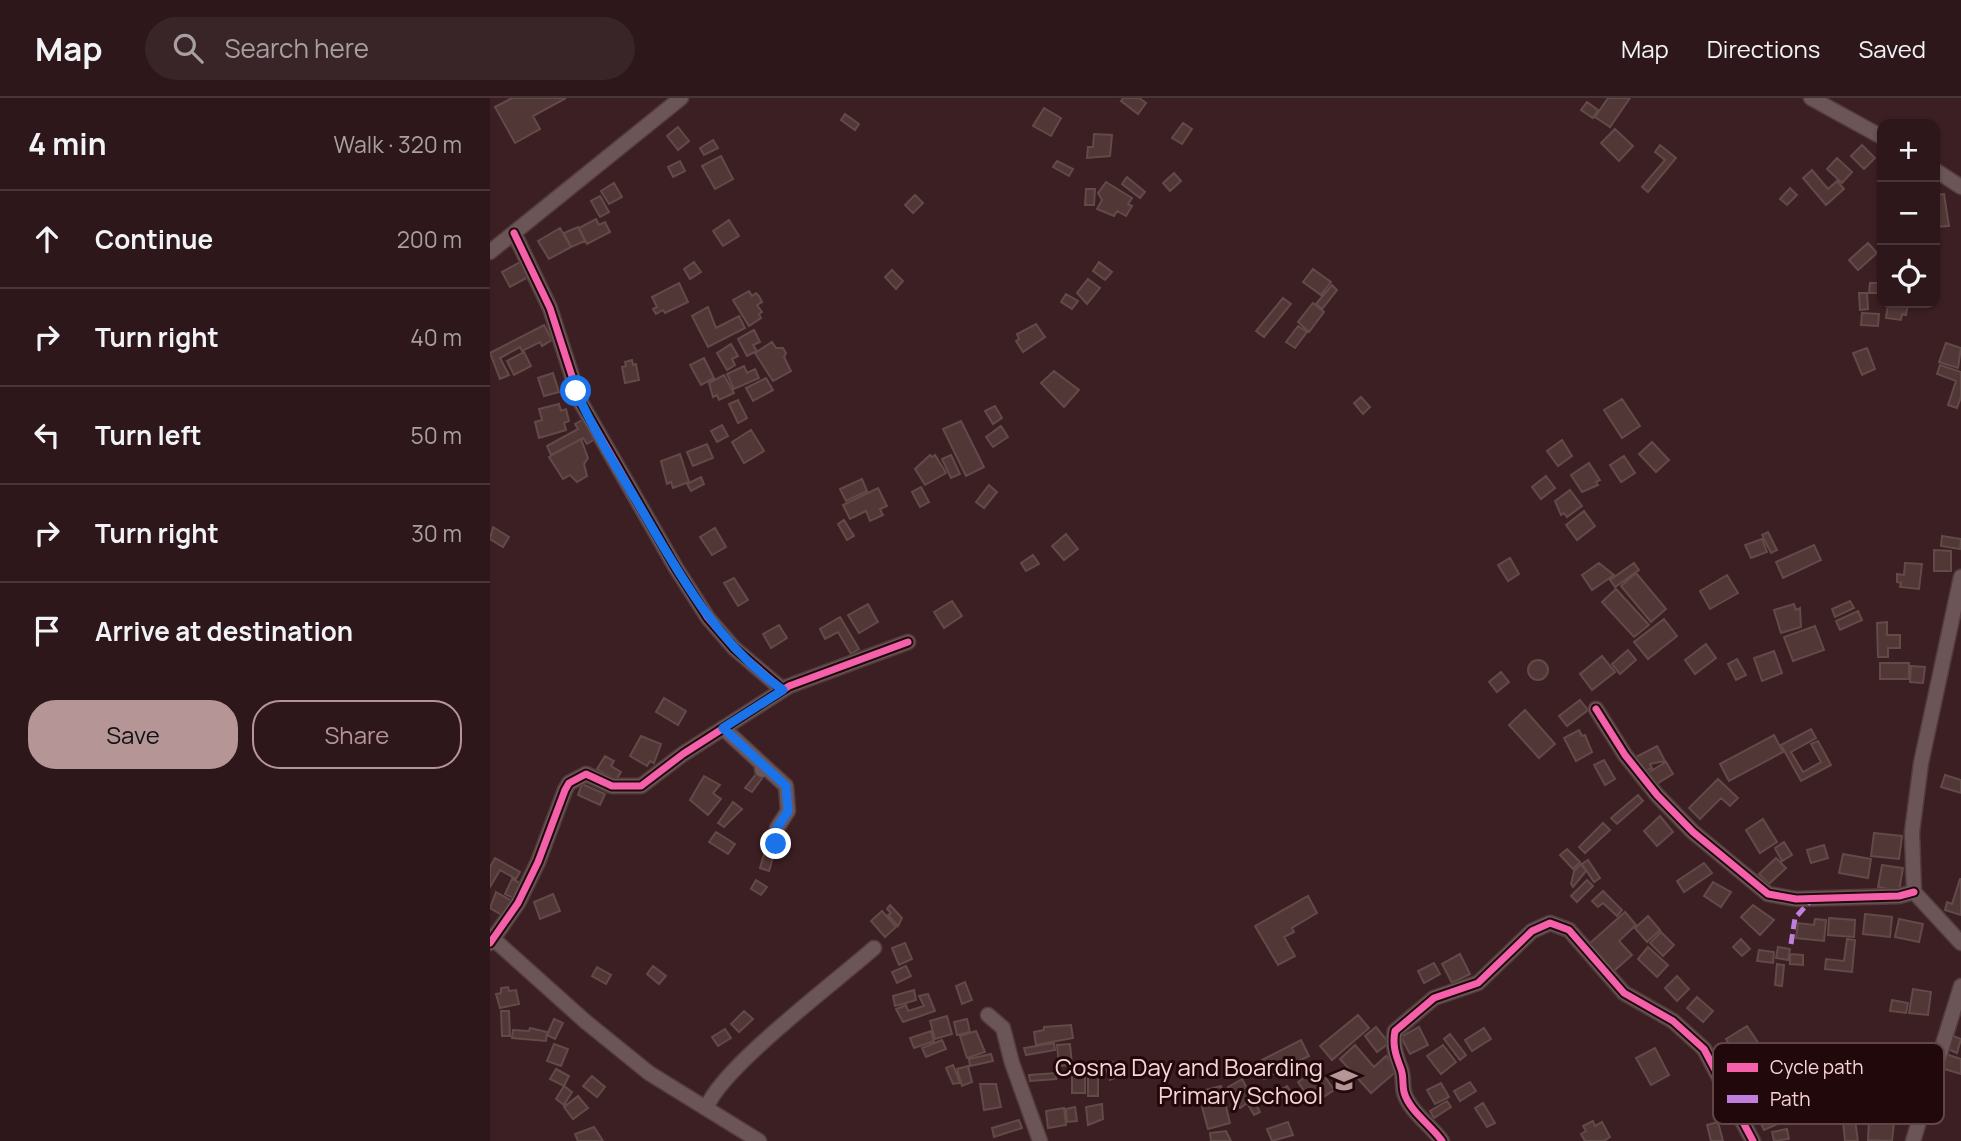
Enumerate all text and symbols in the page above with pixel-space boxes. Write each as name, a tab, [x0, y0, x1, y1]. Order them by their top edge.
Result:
search box	[145, 17, 635, 80]
text: Map	[35, 26, 103, 71]
icon: search	[169, 29, 207, 67]
text: Search here	[225, 30, 369, 66]
text: Map	[1621, 32, 1669, 65]
text: Directions	[1707, 32, 1820, 65]
text: Saved	[1858, 32, 1926, 65]
map controls	[1877, 119, 1940, 308]
button: +	[1877, 119, 1940, 182]
text: 4 min	[28, 123, 106, 164]
text: Walk · 320 m	[334, 128, 462, 160]
button: −	[1877, 182, 1940, 245]
icon: ahead	[28, 220, 66, 258]
text: Continue	[95, 221, 213, 257]
text: 200 m	[397, 223, 462, 255]
button: locate	[1877, 245, 1940, 308]
icon: right	[28, 318, 66, 356]
text: Turn right	[95, 319, 219, 355]
text: 40 m	[410, 321, 462, 353]
route start	[560, 375, 591, 406]
icon: left	[28, 416, 66, 454]
text: Turn left	[95, 417, 202, 453]
text: 50 m	[411, 419, 462, 451]
icon: right	[28, 514, 66, 552]
text: Turn right	[95, 515, 219, 551]
text: 30 m	[411, 517, 462, 549]
icon: arrive	[28, 612, 66, 650]
text: Arrive at destination	[95, 613, 353, 649]
button: Save	[28, 700, 238, 769]
button: Share	[252, 700, 462, 769]
route end	[760, 828, 791, 859]
legend	[1713, 1043, 1944, 1124]
place label: Cosna Day and Boarding Primary School	[1055, 1050, 1323, 1111]
text: Cycle path	[1770, 1054, 1864, 1080]
school or university icon: Cosna Day and Boarding Primary School	[1329, 1065, 1359, 1095]
text: Path	[1770, 1086, 1810, 1112]

